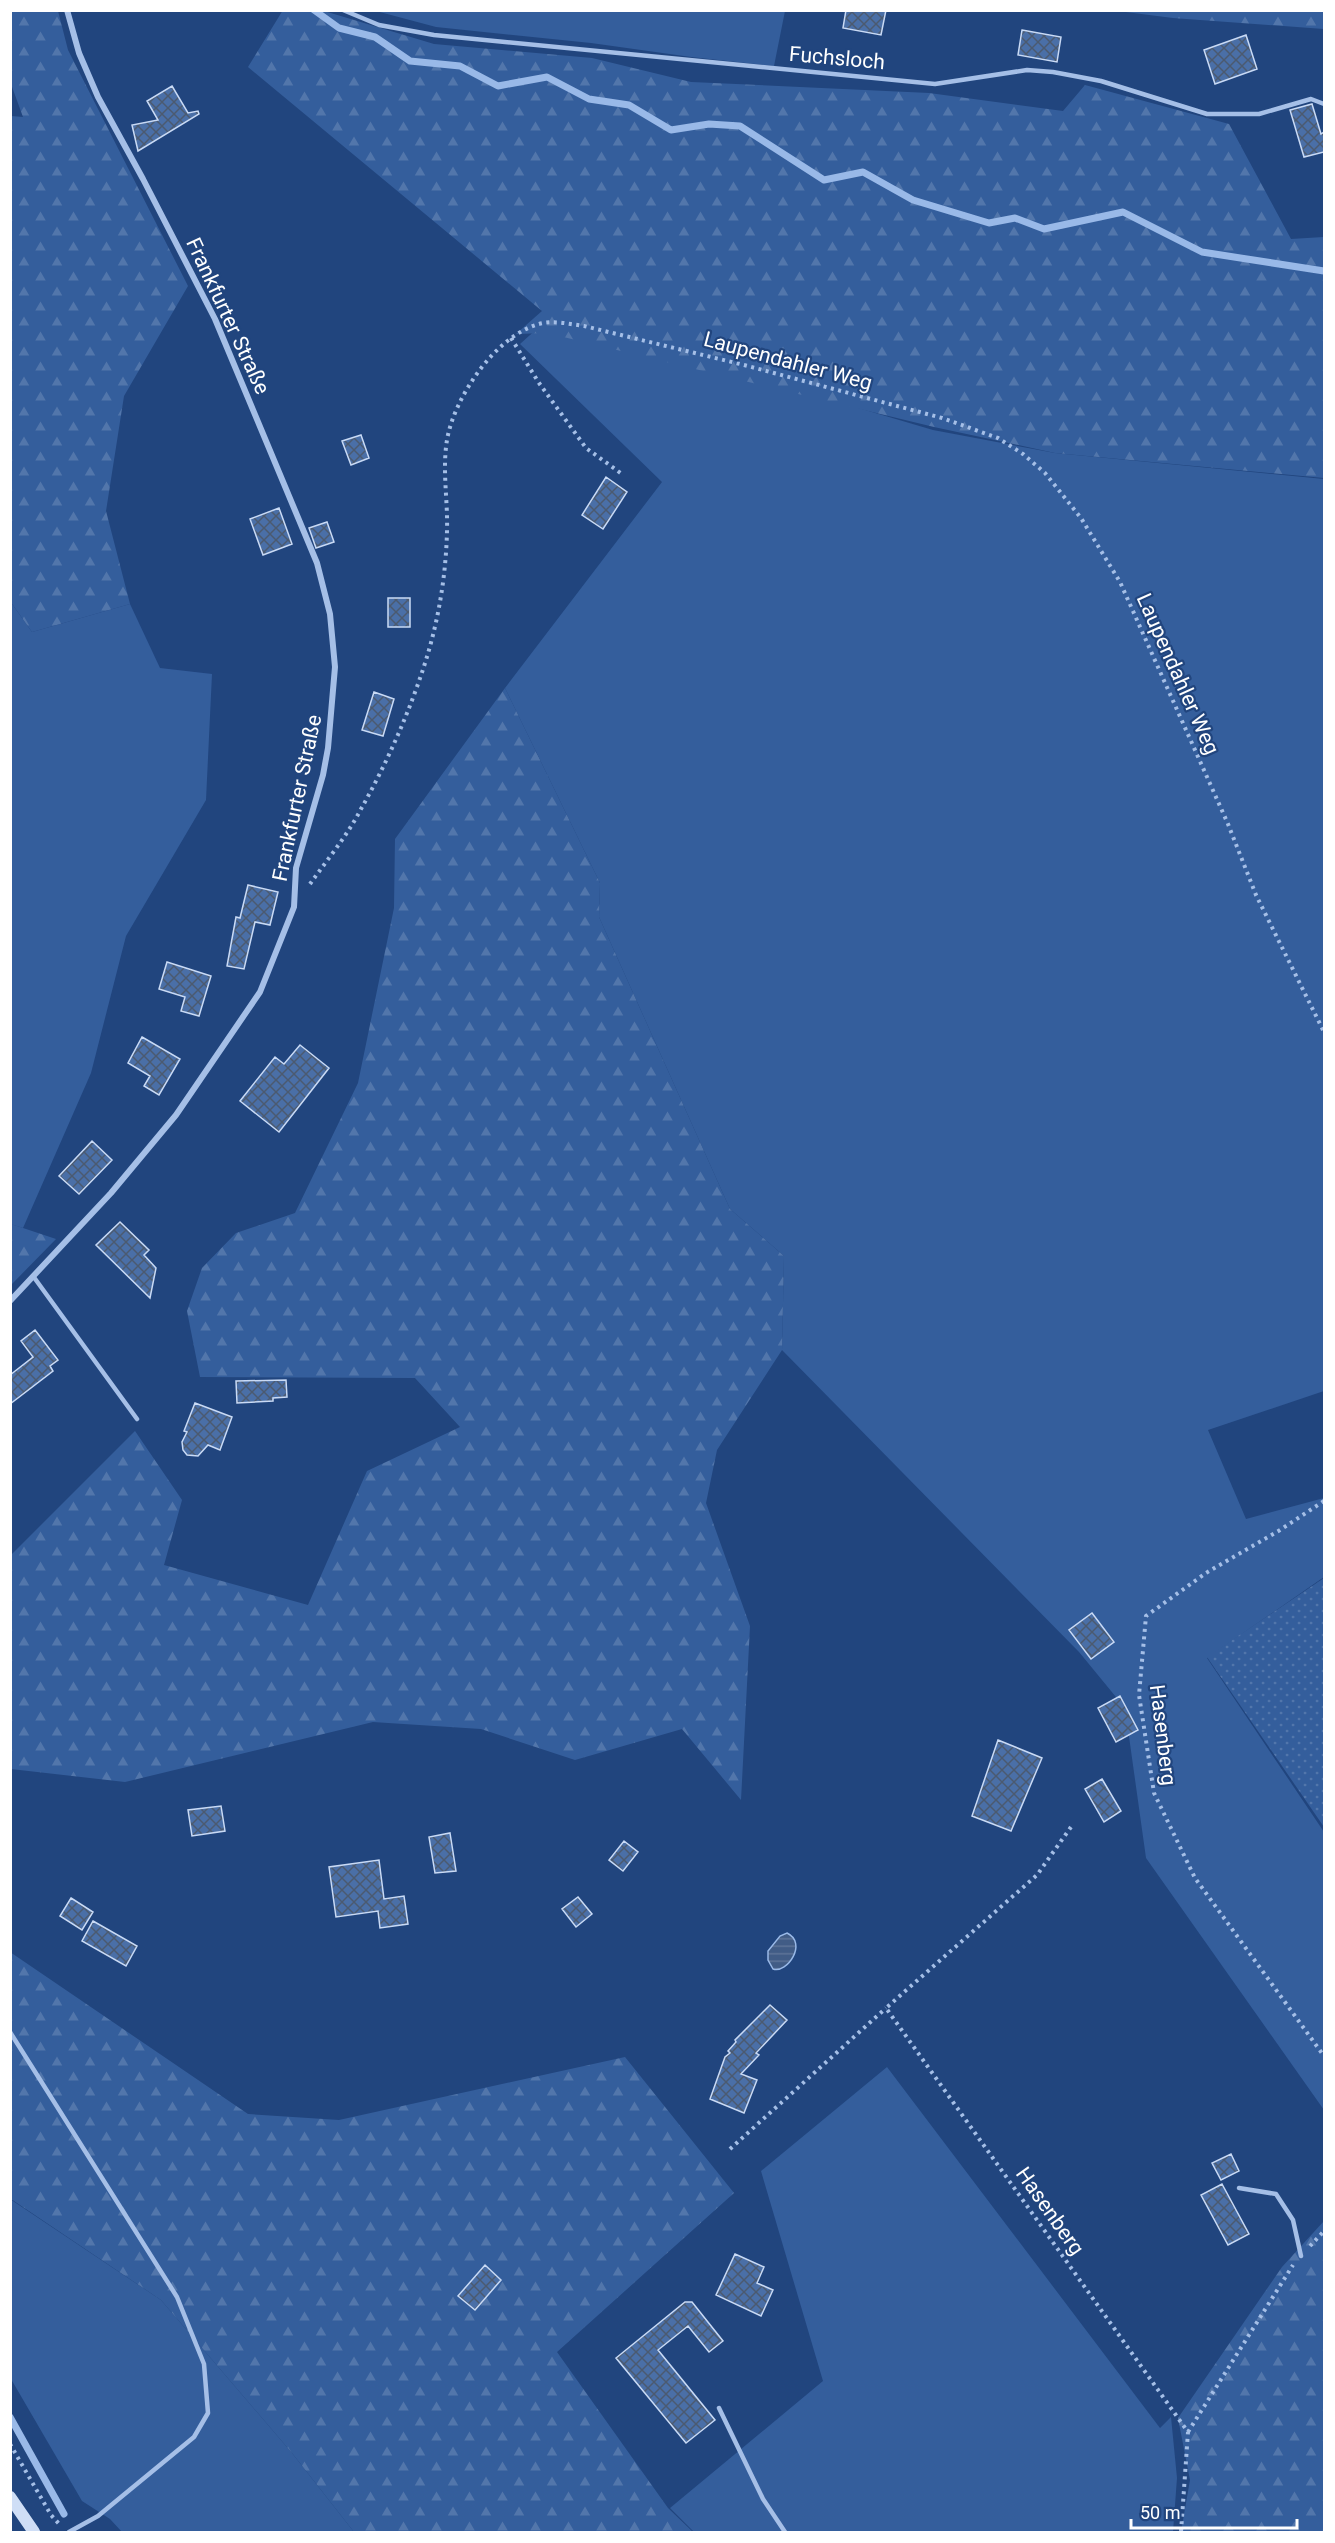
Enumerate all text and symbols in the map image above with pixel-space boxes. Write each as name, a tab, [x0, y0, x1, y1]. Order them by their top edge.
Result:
street label: Fuchsloch	[788, 42, 886, 74]
street label: Frankfurter Straße	[181, 234, 275, 398]
street label: Laupendahler Weg	[701, 327, 875, 395]
street label: Laupendahler Weg	[1132, 590, 1224, 758]
street label: Frankfurter Straße	[268, 713, 326, 883]
street label: Hasenberg	[1145, 1683, 1181, 1787]
street label: Hasenberg	[1011, 2162, 1089, 2260]
scale bar	[1131, 2492, 1298, 2530]
text: 50 m	[1140, 2502, 1180, 2523]

